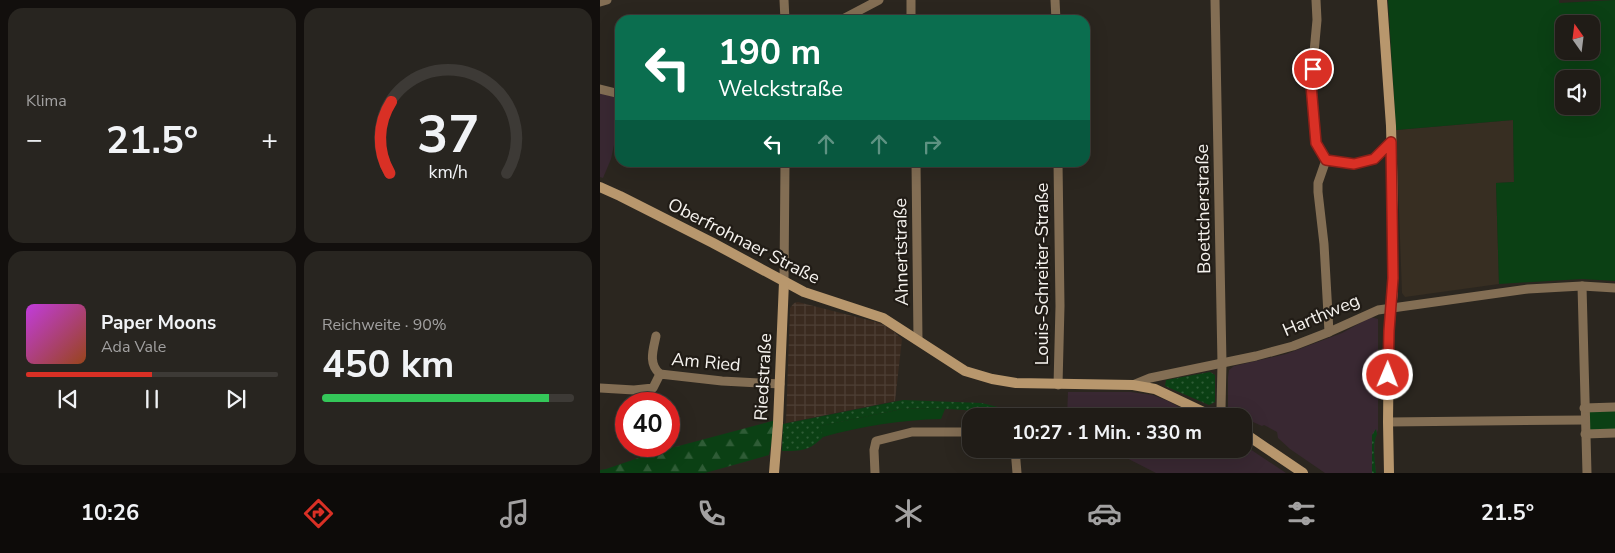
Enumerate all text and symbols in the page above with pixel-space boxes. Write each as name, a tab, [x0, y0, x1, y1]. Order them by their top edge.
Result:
north arrow	[1555, 15, 1600, 60]
map controls	[1555, 15, 1600, 115]
text: 190 m	[718, 29, 821, 76]
icon: left	[635, 35, 700, 100]
pin	[1292, 48, 1334, 90]
icon: arrive	[1299, 55, 1327, 83]
button: sound	[1555, 70, 1600, 115]
text: Welckstraße	[718, 74, 843, 104]
text: Klima	[26, 90, 67, 112]
text: 37	[417, 99, 479, 170]
text: 21.5°	[106, 115, 198, 166]
text: −	[26, 121, 43, 159]
text: +	[261, 121, 278, 159]
icon: left	[759, 130, 787, 158]
icon: ahead	[812, 130, 840, 158]
icon: ahead	[865, 130, 893, 158]
icon: right	[918, 130, 946, 158]
street label: Boettcherstraße	[1190, 144, 1216, 274]
text: km/h	[428, 160, 468, 184]
street label: Louis-Schreiter-Straße	[1030, 183, 1054, 365]
street label: Oberfrohnaer Straße	[664, 192, 824, 290]
street label: Ahnertstraße	[888, 198, 914, 306]
street label: Harthweg	[1279, 288, 1363, 342]
text: Paper Moons	[101, 310, 216, 336]
text: Reichweite · 90%	[322, 314, 447, 336]
street label: Riedstraße	[749, 333, 777, 421]
text: Ada Vale	[101, 336, 166, 358]
text: 450 km	[322, 339, 454, 390]
street label: Am Ried	[670, 347, 742, 377]
position arrow	[1361, 348, 1413, 400]
icon: previous	[54, 385, 82, 413]
icon: pause	[138, 385, 166, 413]
icon: next	[222, 385, 250, 413]
speed limit sign: 40	[615, 392, 680, 457]
text: 10:27 · 1 Min. · 330 m	[1012, 420, 1202, 446]
icon: directions	[301, 496, 336, 531]
icon: music	[497, 496, 532, 531]
icon: phone	[694, 496, 729, 531]
icon: climate	[891, 496, 926, 531]
icon: car	[1087, 496, 1122, 531]
icon: filters	[1284, 496, 1319, 531]
text: 10:26	[81, 498, 139, 528]
text: 21.5°	[1481, 498, 1534, 528]

